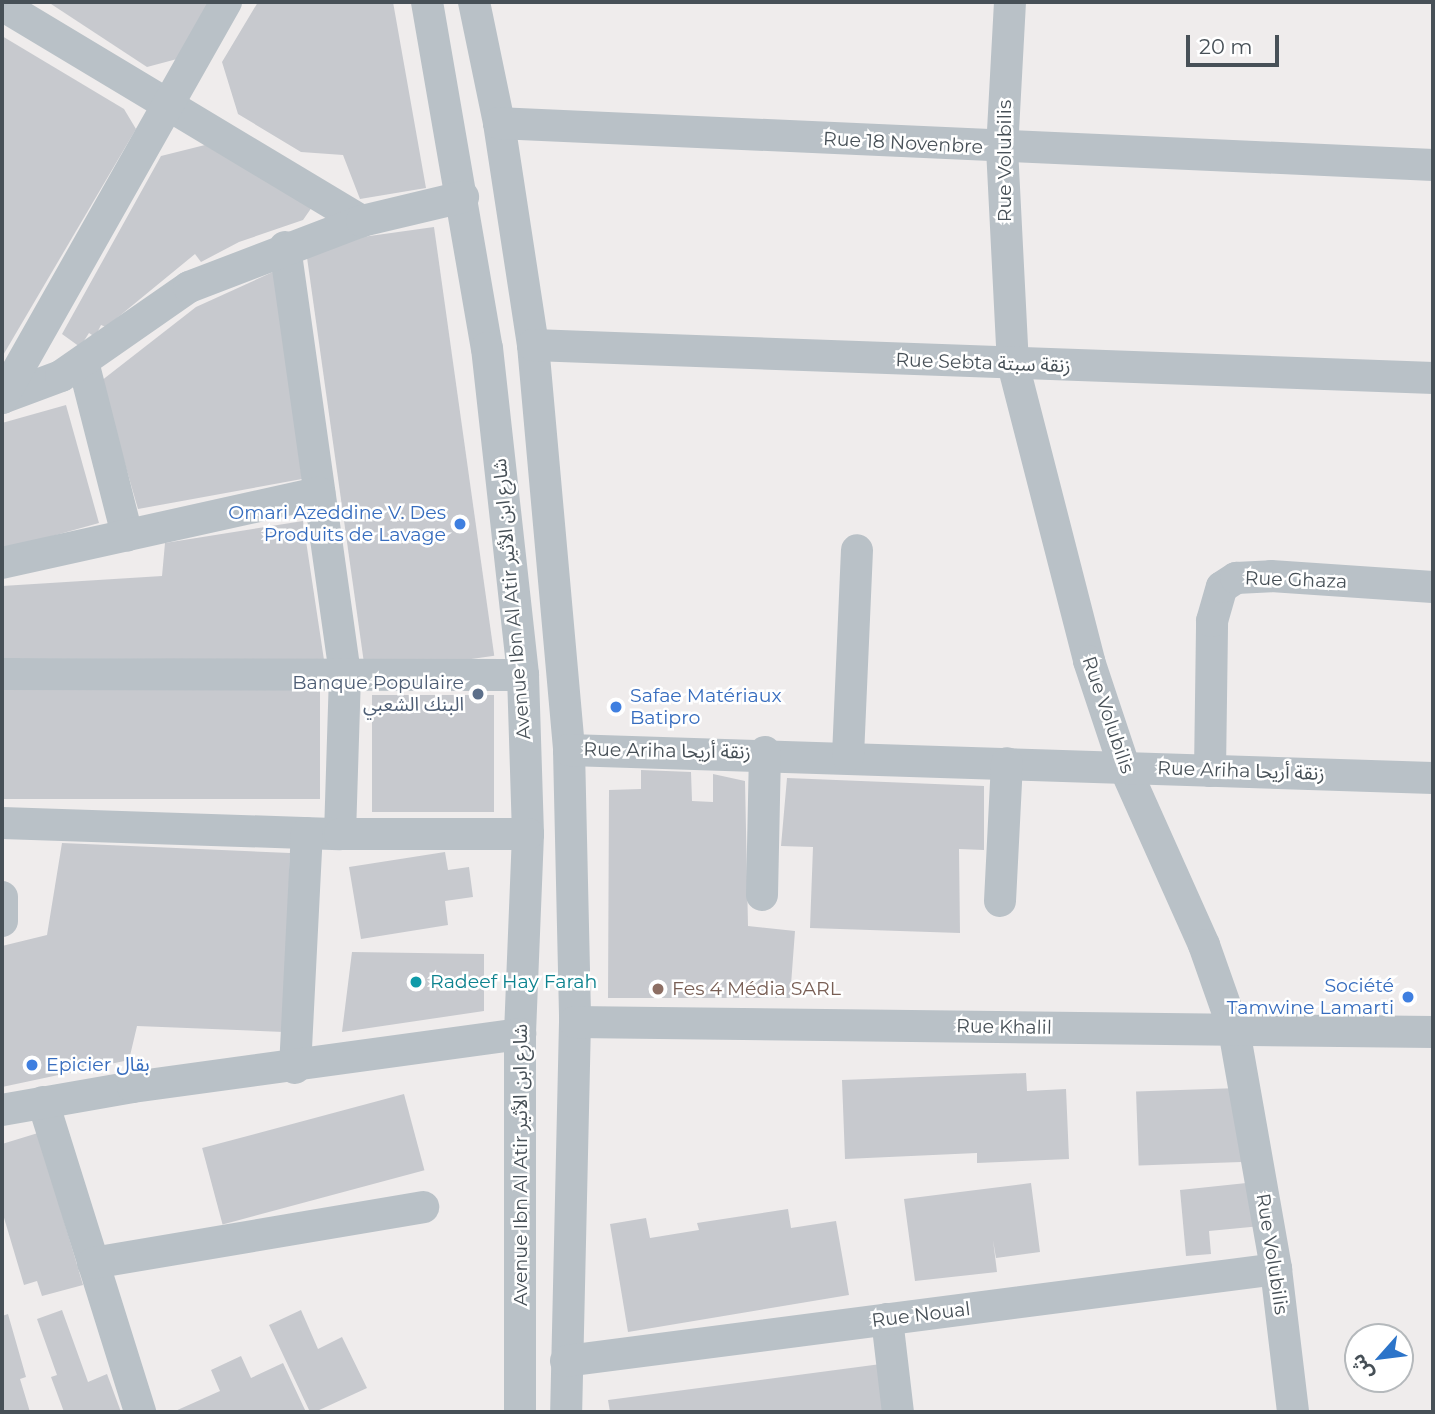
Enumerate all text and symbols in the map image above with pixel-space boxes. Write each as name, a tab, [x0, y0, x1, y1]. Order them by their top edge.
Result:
scale bar	[1190, 21, 1283, 65]
text: 20 m	[1199, 34, 1253, 59]
street label: Rue Volubilis	[994, 100, 1016, 222]
street label: Rue 18 Novenbre	[822, 127, 984, 159]
street label: Rue Sebta زنقة سبتة	[895, 349, 1071, 377]
street label: Avenue Ibn Al Atir شارع ابن الأثير	[488, 457, 536, 741]
place label: Omari Azeddine V. Des Produits de Lavage	[228, 502, 446, 546]
marker: Omari Azeddine V. Des Produits de Lavage	[452, 516, 468, 532]
street label: Rue Ghaza	[1244, 567, 1348, 593]
street label: Rue Volubilis	[1077, 653, 1139, 777]
place label: Banque Populaire البنك الشعبي	[292, 672, 464, 716]
place label: Safae Matériaux Batipro	[630, 685, 782, 729]
marker: Banque Populaire البنك الشعبي	[470, 686, 486, 702]
marker: Safae Matériaux Batipro	[608, 699, 624, 715]
street label: Rue Ariha زنقة أريحا	[583, 738, 751, 764]
street label: Rue Ariha زنقة أريحا	[1157, 757, 1325, 785]
place label: Radeef Hay Farah	[430, 971, 597, 993]
marker: Radeef Hay Farah	[408, 974, 424, 990]
place label: Société Tamwine Lamarti	[1227, 975, 1394, 1019]
place label: Fes 4 Média SARL	[672, 978, 841, 1000]
marker: Fes 4 Média SARL	[650, 981, 666, 997]
marker: Société Tamwine Lamarti	[1400, 989, 1416, 1005]
street label: Rue Khalil	[956, 1015, 1052, 1039]
street label: Avenue Ibn Al Atir شارع ابن الأثير	[510, 1024, 532, 1306]
place label: Epicier بقال	[46, 1054, 150, 1076]
marker: Epicier بقال	[24, 1057, 40, 1073]
street label: Rue Volubilis	[1251, 1192, 1293, 1316]
street label: Rue Noual	[870, 1298, 972, 1332]
north arrow	[1344, 1323, 1414, 1393]
text: ش	[1346, 1350, 1378, 1384]

